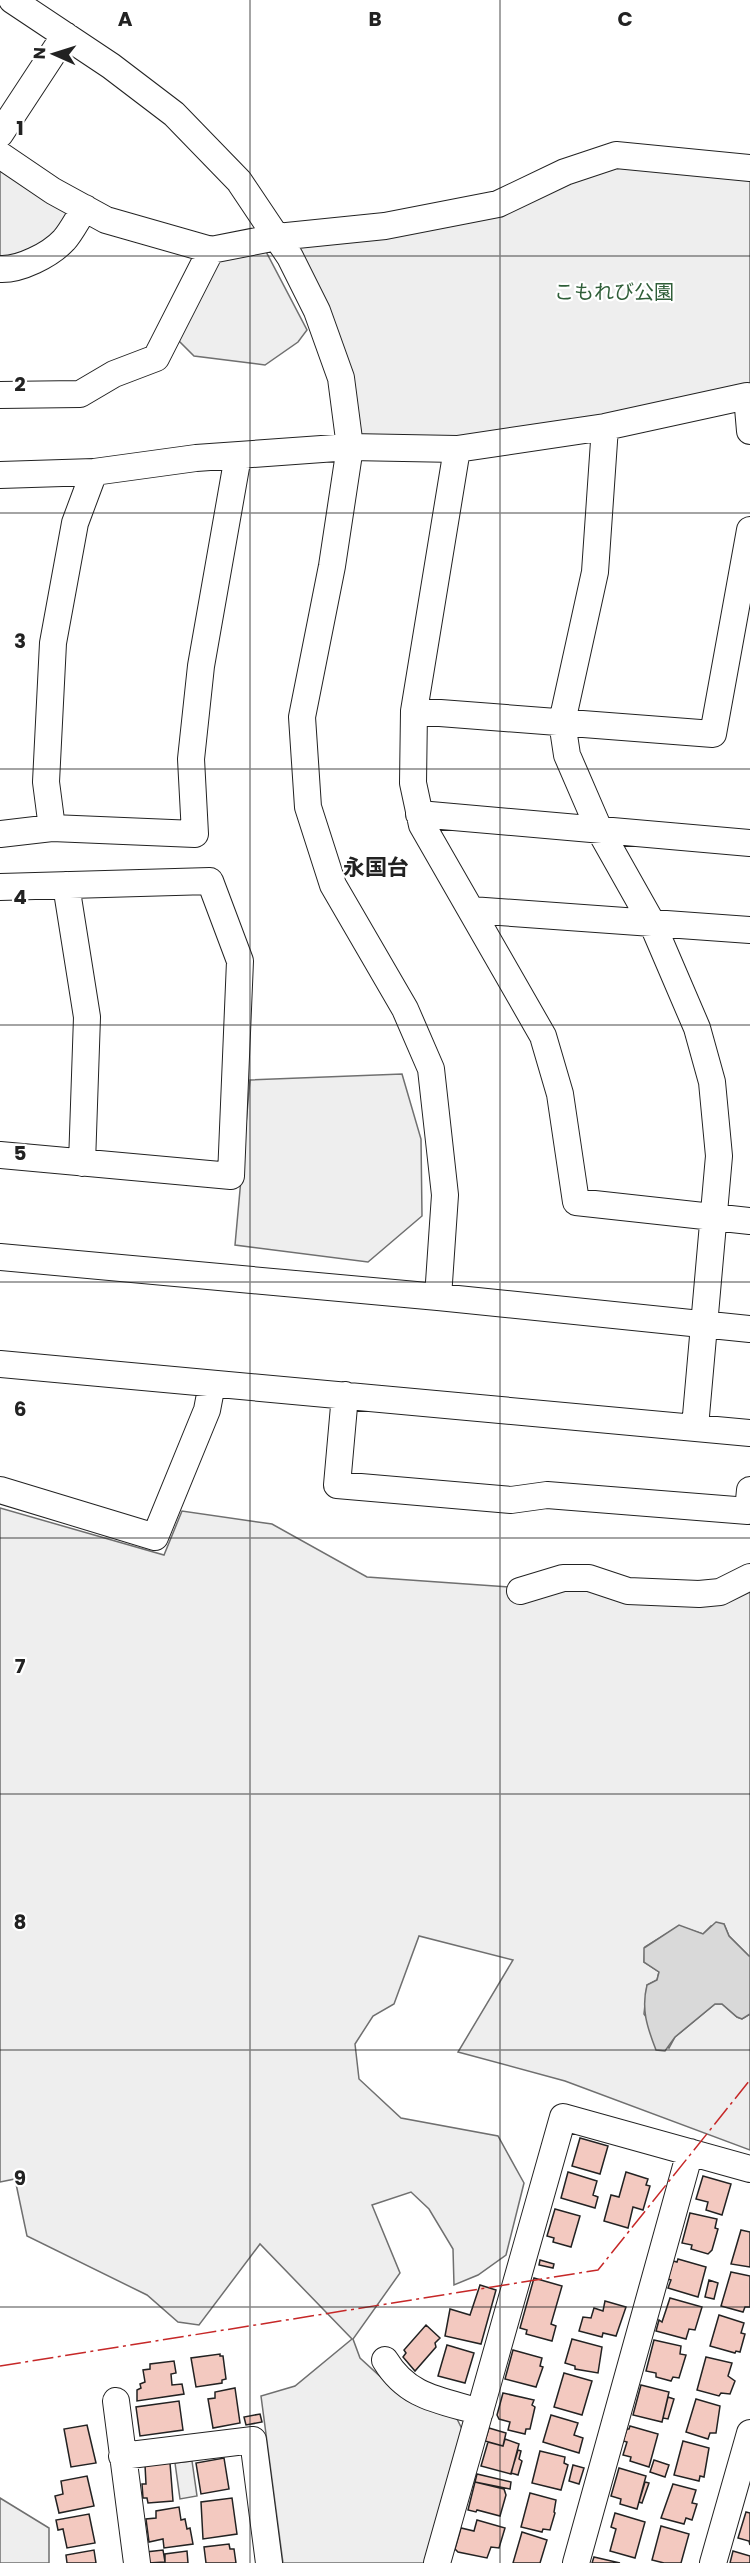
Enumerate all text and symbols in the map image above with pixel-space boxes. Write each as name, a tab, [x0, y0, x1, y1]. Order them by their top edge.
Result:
text: A	[118, 5, 133, 33]
text: B	[368, 5, 382, 33]
text: C	[617, 5, 633, 33]
north arrow	[24, 24, 84, 84]
text: N	[28, 47, 51, 60]
text: 1	[16, 114, 24, 142]
park label: こもれび公園	[554, 278, 674, 306]
text: 2	[14, 370, 26, 398]
text: 3	[14, 627, 26, 655]
district label: 永国台	[343, 852, 409, 883]
text: 4	[13, 883, 27, 911]
text: 5	[14, 1139, 27, 1167]
text: 6	[14, 1395, 26, 1423]
text: 7	[15, 1652, 26, 1680]
text: 8	[14, 1908, 26, 1936]
text: 9	[14, 2164, 26, 2192]

